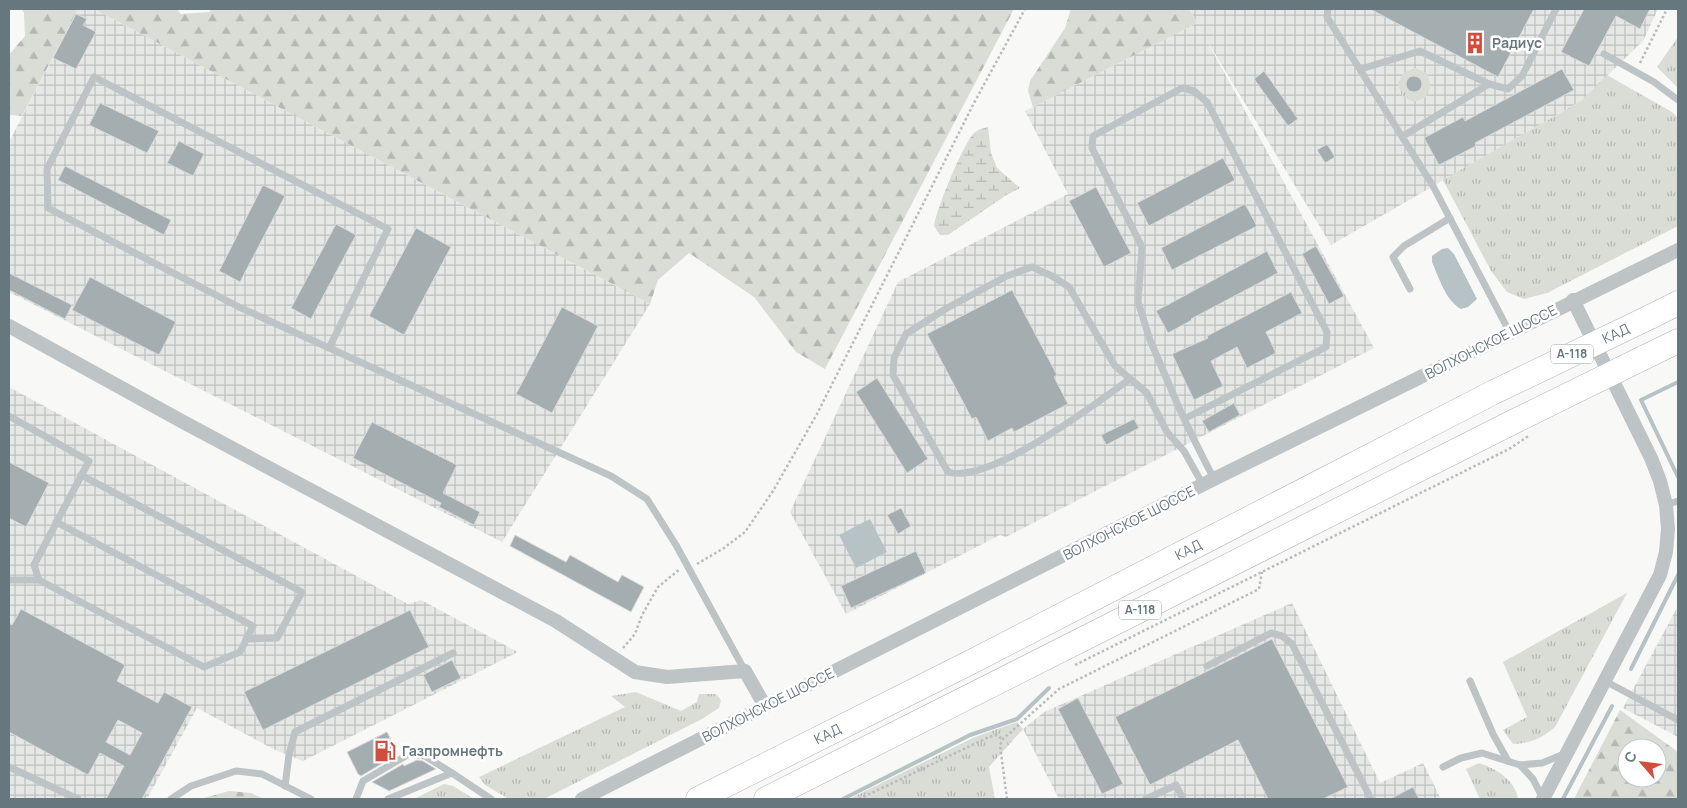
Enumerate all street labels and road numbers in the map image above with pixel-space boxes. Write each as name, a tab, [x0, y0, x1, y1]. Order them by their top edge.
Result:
street label: ВОЛХОНСКОЕ ШОССЕ	[1422, 300, 1560, 383]
street label: КАД	[1599, 318, 1632, 348]
road number: А-118	[1551, 344, 1593, 364]
street label: ВОЛХОНСКОЕ ШОССЕ	[1060, 481, 1198, 564]
street label: КАД	[1171, 535, 1205, 564]
road number: А-118	[1119, 600, 1161, 620]
street label: ВОЛХОНСКОЕ ШОССЕ	[699, 663, 837, 746]
street label: КАД	[811, 719, 844, 748]

